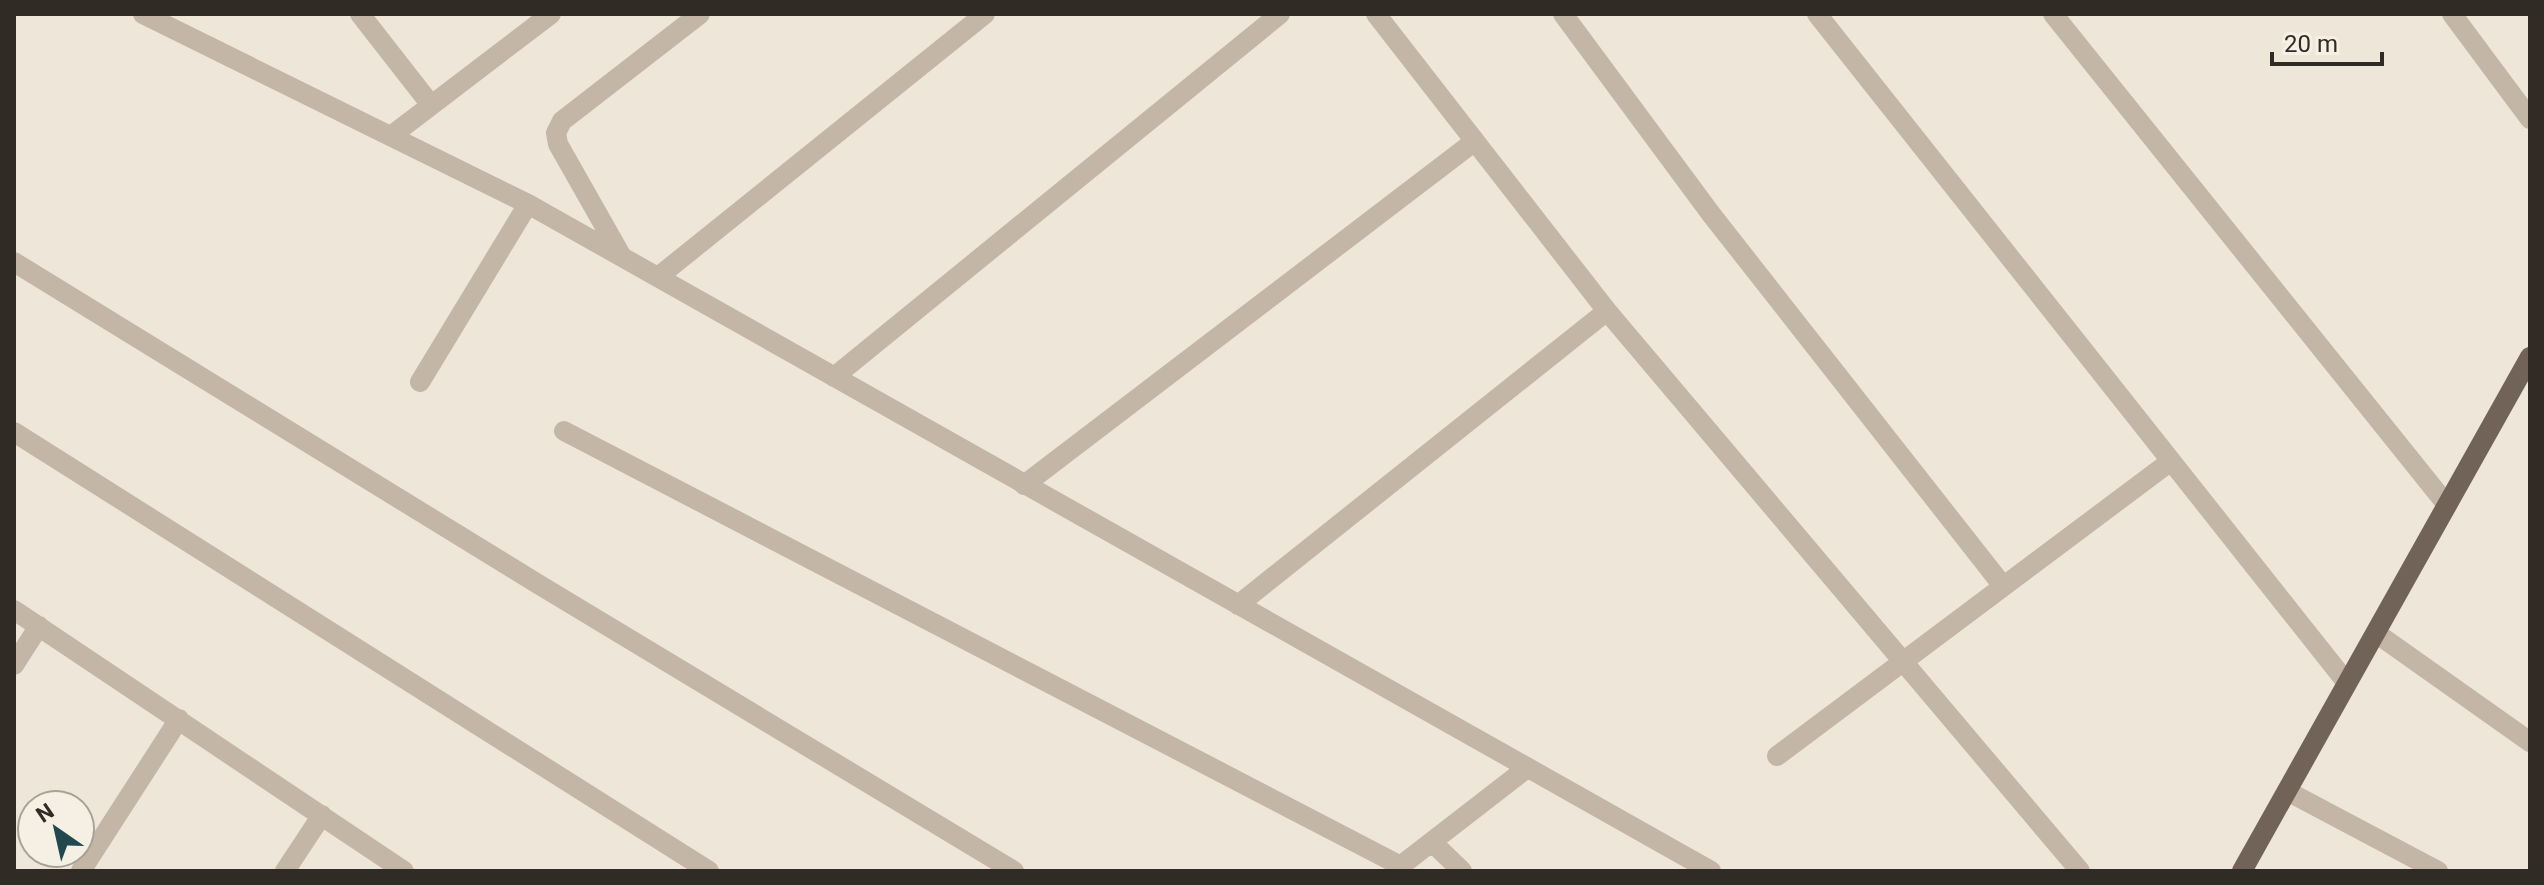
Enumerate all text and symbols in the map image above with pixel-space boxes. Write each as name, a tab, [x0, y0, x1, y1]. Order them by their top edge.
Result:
scale bar	[2272, 16, 2382, 66]
text: 20 m	[2284, 30, 2338, 58]
north arrow	[16, 789, 96, 869]
text: N	[32, 798, 59, 828]

